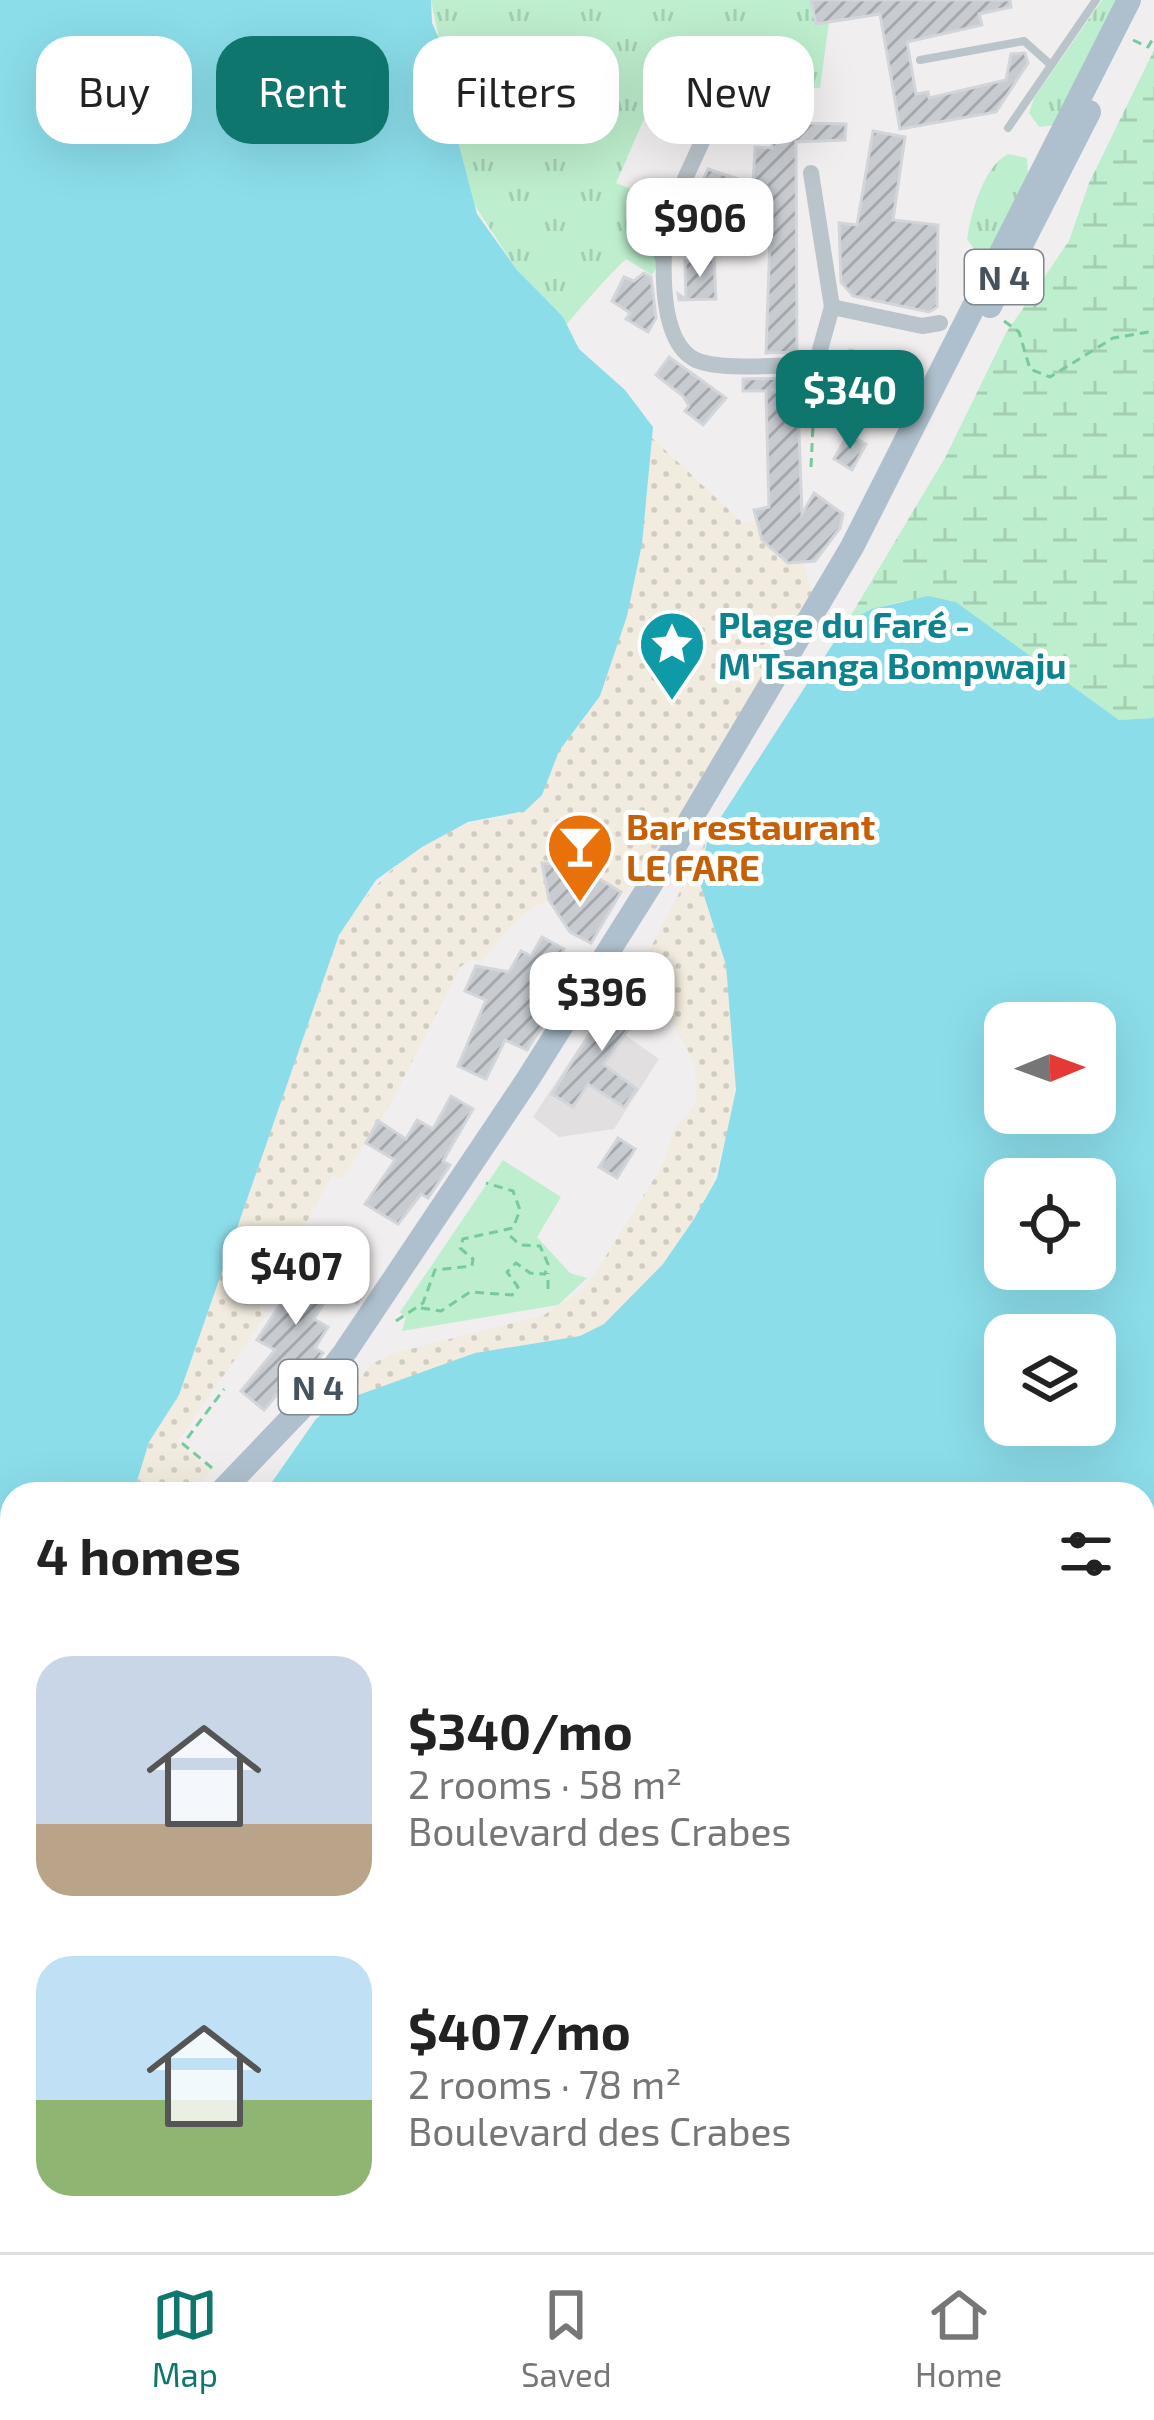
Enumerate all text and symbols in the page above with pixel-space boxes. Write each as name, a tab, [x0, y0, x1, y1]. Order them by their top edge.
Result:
chip: Buy	[36, 36, 192, 144]
chip: Rent	[216, 36, 389, 144]
chip: Filters	[413, 36, 619, 144]
chip: New	[643, 36, 814, 144]
pin: $906	[629, 178, 771, 280]
text: $906	[653, 193, 747, 240]
road number: N 4	[965, 250, 1043, 304]
pin: $340	[779, 350, 921, 452]
text: $340	[803, 365, 897, 412]
place label: Plage du Faré - M'Tsanga Bompwaju	[718, 602, 1067, 686]
place icon: Plage du Faré - M'Tsanga Bompwaju	[637, 609, 707, 703]
place label: Bar restaurant LE FARE	[626, 804, 876, 888]
bar icon: Bar restaurant LE FARE	[545, 811, 615, 905]
pin: $396	[531, 952, 673, 1054]
text: $396	[557, 967, 647, 1014]
north arrow	[984, 1002, 1116, 1134]
map controls	[984, 1002, 1116, 1446]
button: locate	[984, 1158, 1116, 1290]
pin: $407	[225, 1226, 367, 1328]
text: $407	[250, 1241, 342, 1288]
button: layers	[984, 1314, 1116, 1446]
road number: N 4	[279, 1360, 357, 1414]
icon: filters	[1053, 1521, 1119, 1587]
text: 4 homes	[36, 1524, 241, 1585]
text: $340/mo	[408, 1699, 633, 1760]
icon: home	[132, 1704, 276, 1848]
text: 2 rooms · 58 m²	[408, 1760, 682, 1807]
text: Boulevard des Crabes	[408, 1807, 791, 1854]
text: $407/mo	[408, 1999, 631, 2060]
icon: home	[132, 2004, 276, 2148]
text: 2 rooms · 78 m²	[408, 2060, 681, 2107]
text: Boulevard des Crabes	[408, 2107, 791, 2154]
tab: Map	[152, 2282, 218, 2394]
tab: Saved	[521, 2282, 612, 2394]
tab: Home	[915, 2282, 1002, 2394]

